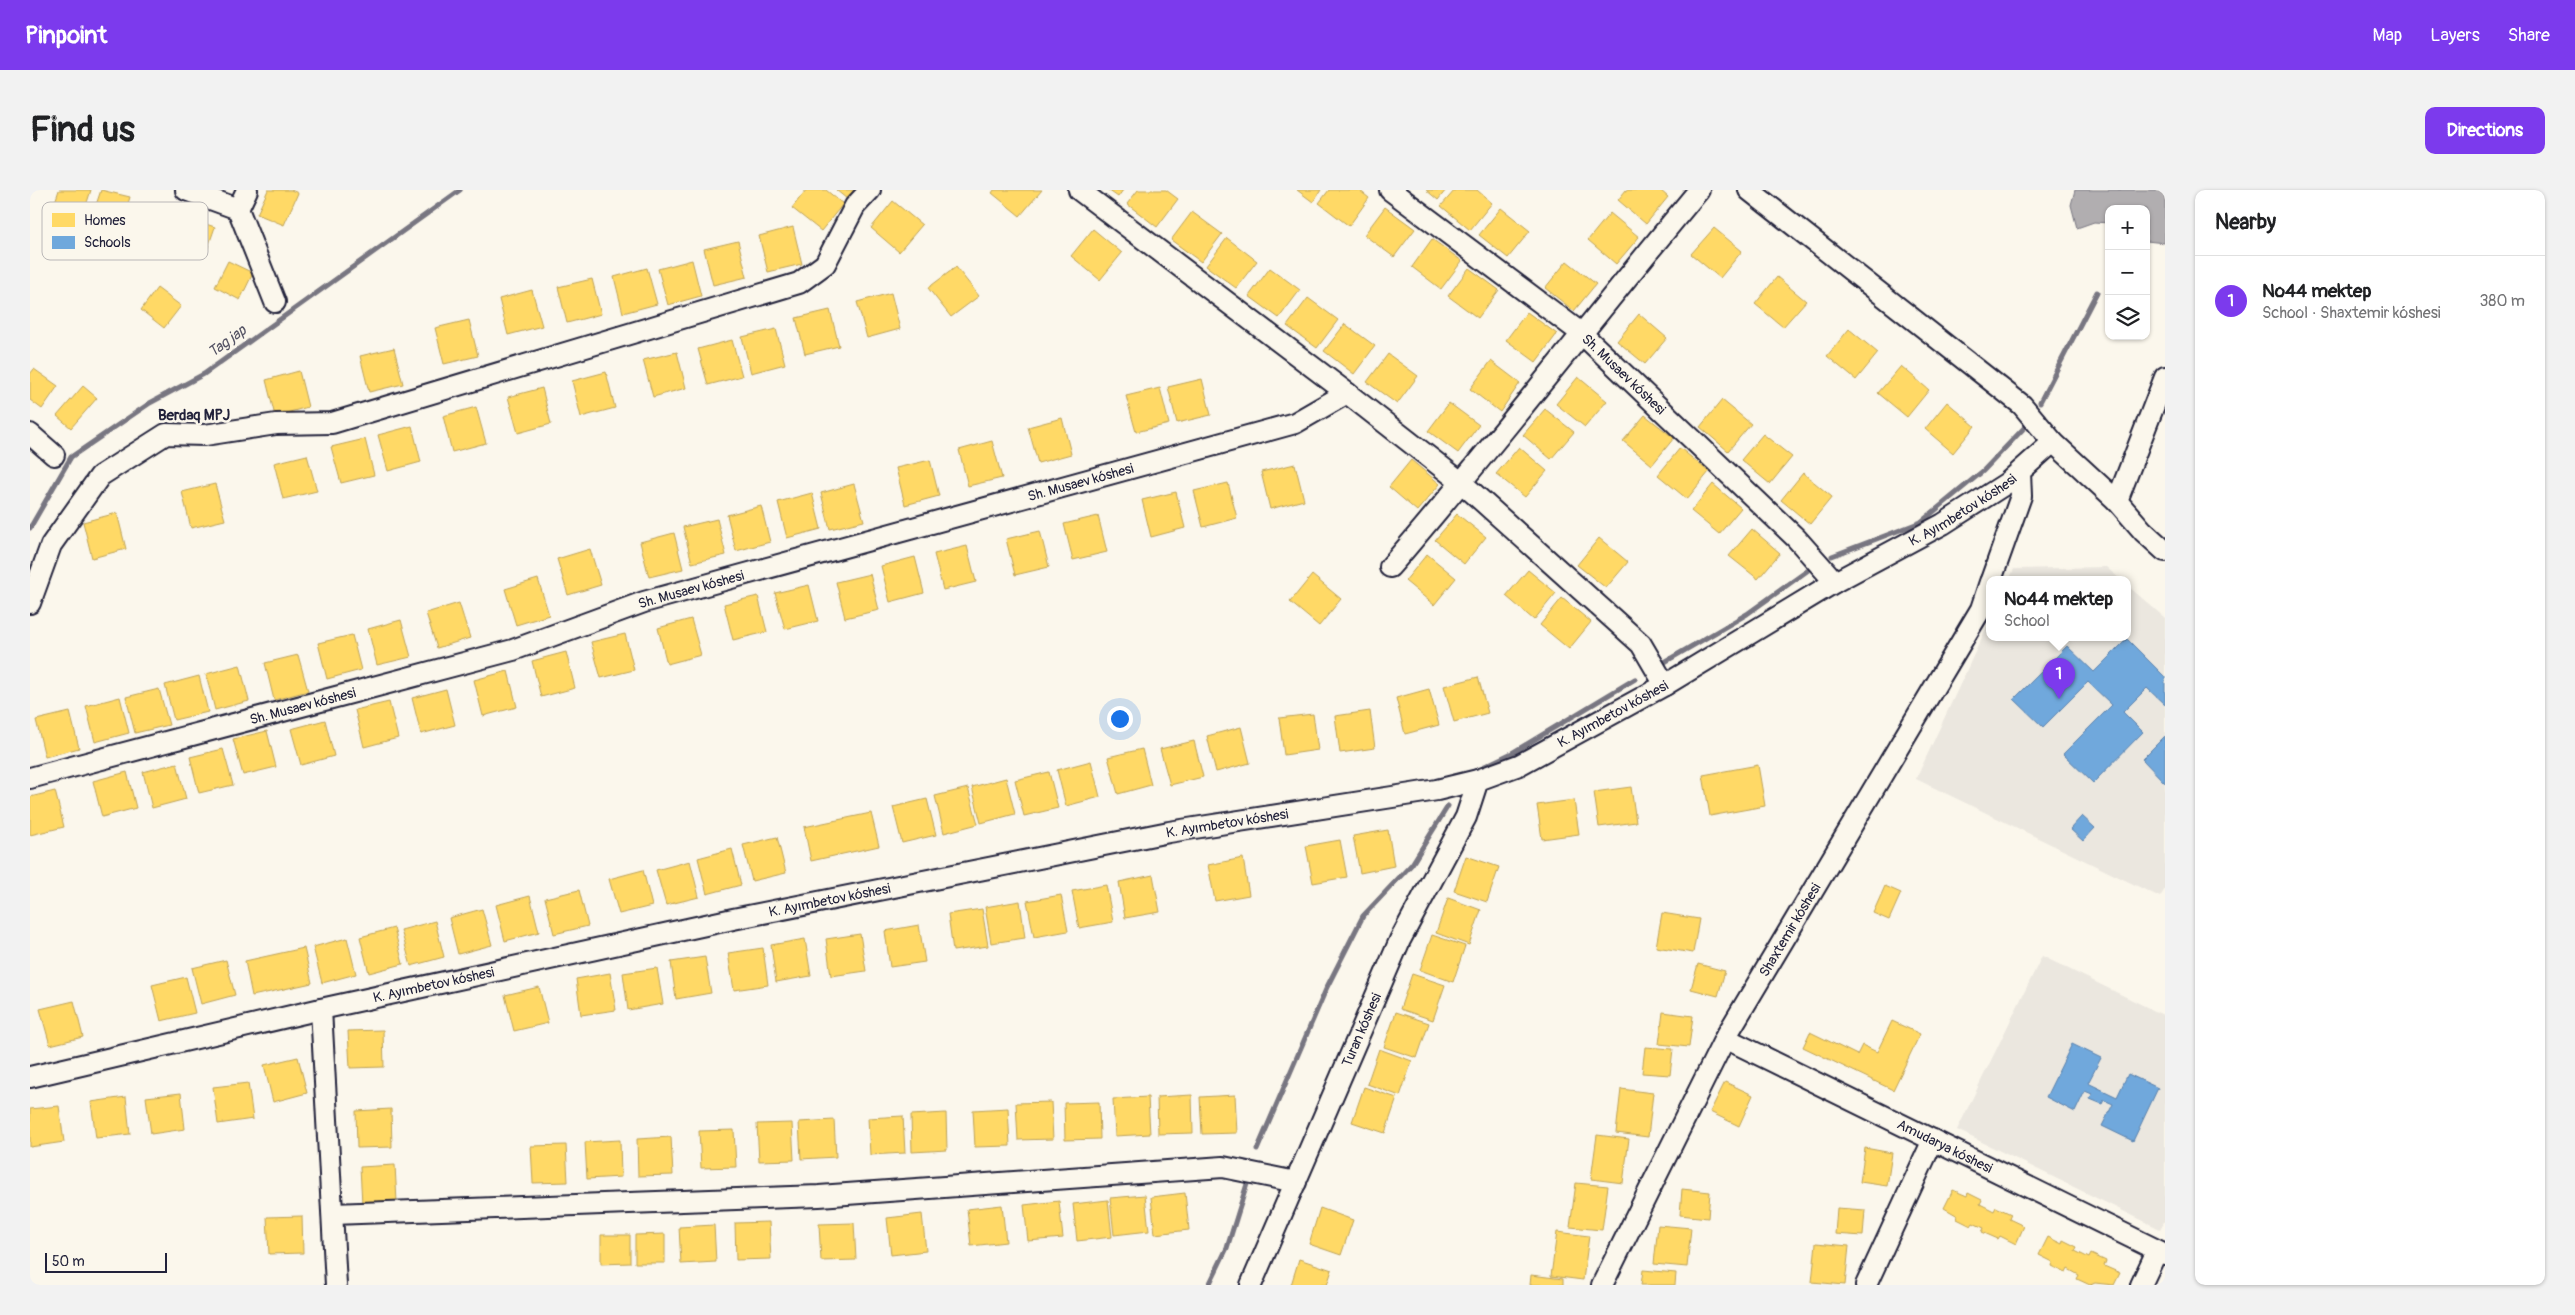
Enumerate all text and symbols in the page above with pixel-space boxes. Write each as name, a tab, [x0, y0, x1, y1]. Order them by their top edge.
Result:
text: Pinpoint	[25, 21, 107, 50]
text: Map	[2373, 24, 2402, 47]
text: Layers	[2430, 24, 2480, 47]
text: Share	[2508, 24, 2550, 47]
button: Directions	[2425, 107, 2545, 154]
text: Find us	[30, 108, 135, 152]
legend	[42, 202, 208, 260]
map controls	[2105, 205, 2150, 340]
button: +	[2105, 205, 2150, 250]
text: Nearby	[2215, 209, 2276, 236]
text: Homes	[84, 212, 126, 229]
text: Schools	[84, 234, 131, 251]
button: −	[2105, 250, 2150, 295]
text: №44 mektep	[2262, 279, 2371, 303]
text: 1	[2228, 291, 2234, 311]
text: 380 m	[2479, 291, 2525, 311]
button: layers	[2105, 295, 2150, 340]
text: School · Shaxtemir kóshesi	[2262, 303, 2441, 323]
water label: Tag jap	[204, 321, 251, 362]
street label: Sh. Musaev kóshesi	[1578, 331, 1669, 418]
district label: Berdaq MPJ	[158, 406, 230, 425]
street label: Sh. Musaev kóshesi	[1026, 460, 1136, 505]
street label: K. Ayımbetov kóshesi	[1906, 470, 2021, 550]
street label: Sh. Musaev kóshesi	[636, 567, 747, 612]
popup	[1986, 576, 2131, 641]
text: №44 mektep	[2004, 587, 2113, 611]
text: School	[2004, 611, 2050, 631]
pin: 1	[2043, 658, 2075, 699]
street label: K. Ayımbetov kóshesi	[1555, 677, 1672, 751]
street label: Sh. Musaev kóshesi	[248, 684, 358, 728]
your location	[1107, 706, 1133, 732]
street label: K. Ayımbetov kóshesi	[1165, 805, 1290, 841]
street label: K. Ayımbetov kóshesi	[767, 880, 892, 921]
street label: Shaxtemir kóshesi	[1756, 880, 1825, 980]
street label: K. Ayımbetov kóshesi	[371, 963, 496, 1006]
street label: Turan kóshesi	[1338, 990, 1385, 1069]
street label: Amudarya kóshesi	[1894, 1116, 1996, 1177]
scale bar	[45, 1250, 168, 1273]
text: 50 m	[52, 1253, 85, 1270]

